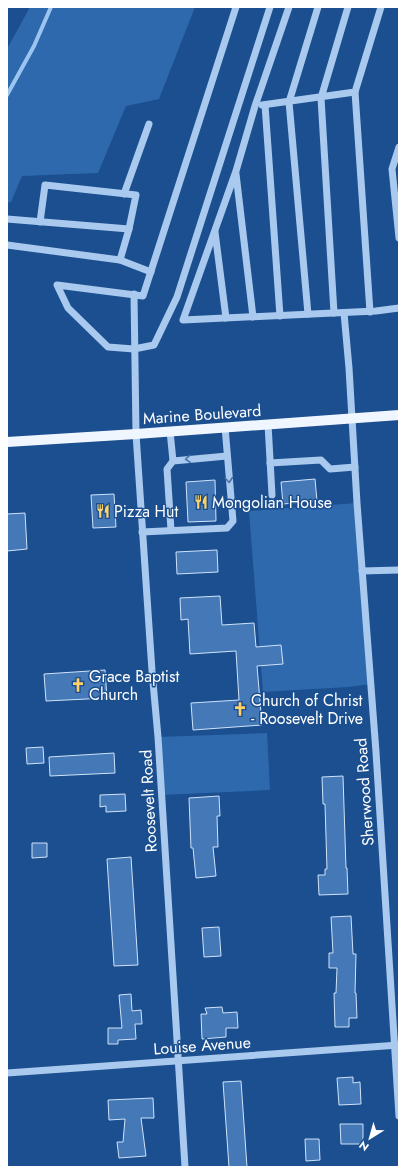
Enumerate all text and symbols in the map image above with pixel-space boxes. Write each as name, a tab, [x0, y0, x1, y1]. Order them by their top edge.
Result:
street label: Marine Boulevard	[142, 399, 262, 430]
one-way arrow	[185, 455, 192, 464]
one-way arrow	[225, 477, 234, 483]
place label: Mongolian House	[212, 491, 332, 514]
restaurant icon: Mongolian House	[193, 494, 209, 510]
place label: Pizza Hut	[114, 500, 178, 523]
restaurant icon: Pizza Hut	[95, 503, 111, 519]
place label: Grace Baptist Church	[89, 665, 179, 706]
church icon: Grace Baptist Church	[70, 677, 86, 693]
place label: Church of Christ - Roosevelt Drive	[251, 689, 363, 730]
church icon: Church of Christ - Roosevelt Drive	[232, 701, 248, 717]
street label: Sherwood Road	[349, 737, 380, 847]
street label: Roosevelt Road	[134, 749, 163, 853]
street label: Louise Avenue	[152, 1031, 252, 1060]
north arrow	[350, 1118, 390, 1158]
text: N	[356, 1137, 372, 1155]

